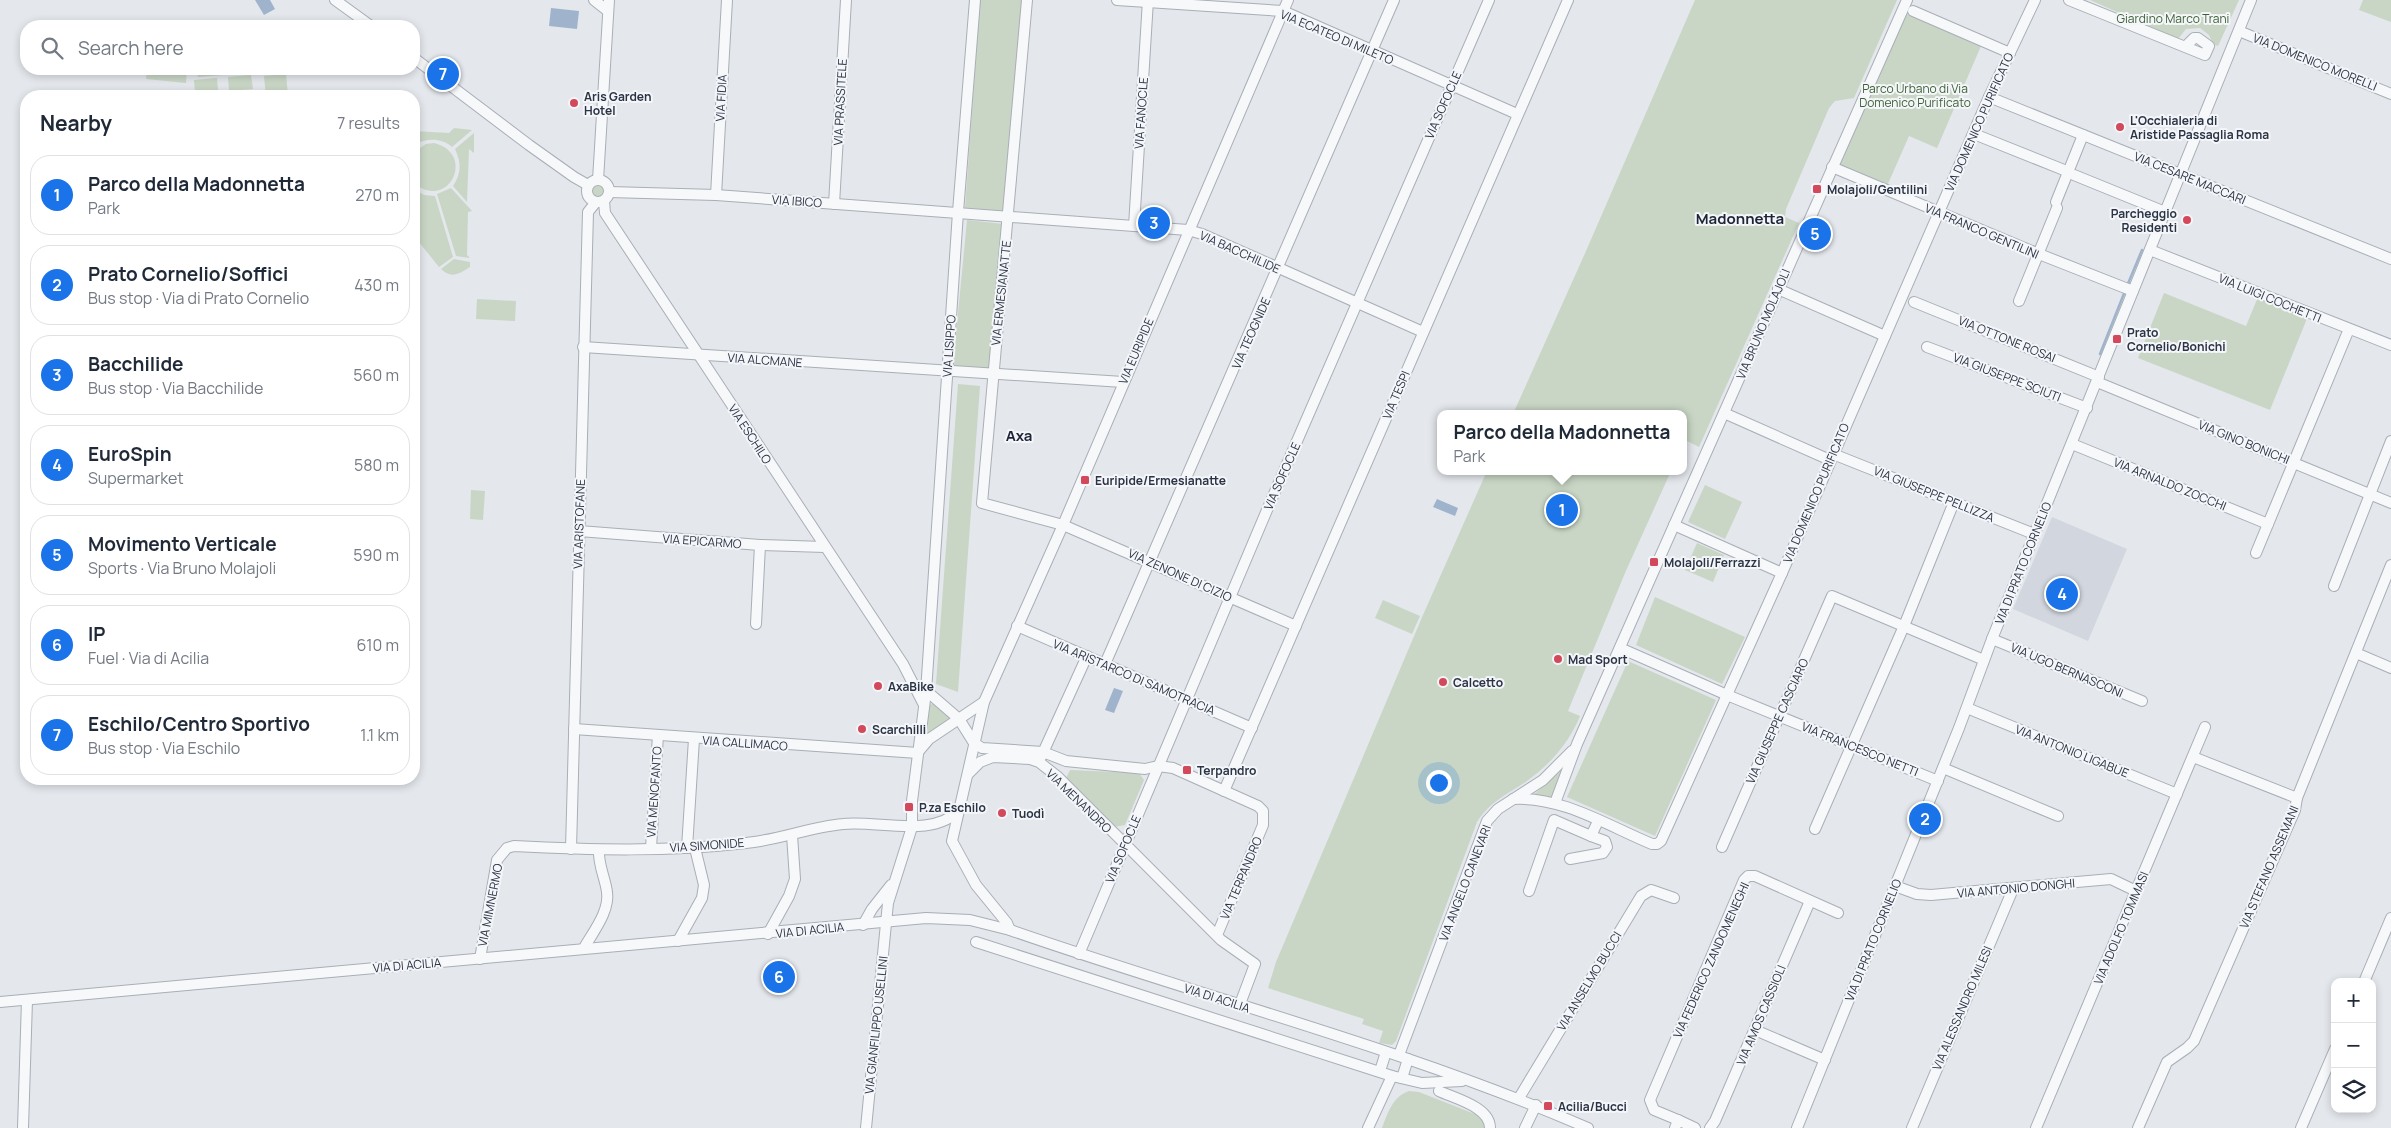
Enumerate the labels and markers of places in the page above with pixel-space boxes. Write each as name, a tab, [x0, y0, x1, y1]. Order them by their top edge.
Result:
pin: 7	[427, 55, 459, 93]
place label: Aris Garden Hotel	[584, 88, 651, 119]
marker: Aris Garden Hotel	[568, 97, 580, 109]
place label: L'Occhialeria di Aristide Passaglia Roma	[2130, 112, 2269, 143]
marker: L'Occhialeria di Aristide Passaglia Roma	[2114, 121, 2126, 133]
place label: Molajoli/Gentilini	[1827, 181, 1927, 198]
marker: Molajoli/Gentilini	[1811, 183, 1823, 195]
pin: 3	[1138, 204, 1170, 242]
place label: Parcheggio Residenti	[2111, 205, 2177, 236]
marker: Parcheggio Residenti	[2181, 214, 2193, 226]
pin: 5	[1799, 215, 1831, 253]
place label: Prato Cornelio/Bonichi	[2127, 324, 2226, 355]
marker: Prato Cornelio/Bonichi	[2111, 333, 2123, 345]
place label: Euripide/Ermesianatte	[1095, 472, 1226, 489]
marker: Euripide/Ermesianatte	[1079, 474, 1091, 486]
pin: 1	[1546, 491, 1578, 529]
place label: Molajoli/Ferrazzi	[1664, 554, 1761, 571]
marker: Molajoli/Ferrazzi	[1648, 556, 1660, 568]
pin: 4	[2046, 575, 2078, 613]
place label: Mad Sport	[1568, 651, 1628, 668]
marker: Mad Sport	[1552, 653, 1564, 665]
place label: Calcetto	[1453, 674, 1503, 691]
marker: Calcetto	[1437, 676, 1449, 688]
place label: AxaBike	[888, 678, 934, 695]
marker: AxaBike	[872, 680, 884, 692]
place label: Scarchilli	[872, 721, 926, 738]
marker: Scarchilli	[856, 723, 868, 735]
place label: Terpandro	[1197, 762, 1257, 779]
marker: Terpandro	[1181, 764, 1193, 776]
place label: P.za Eschilo	[919, 799, 986, 816]
pin: 2	[1909, 800, 1941, 838]
marker: P.za Eschilo	[903, 801, 915, 813]
place label: Tuodì	[1012, 805, 1044, 822]
marker: Tuodì	[996, 807, 1008, 819]
pin: 6	[763, 958, 795, 996]
place label: Acilia/Bucci	[1558, 1098, 1627, 1115]
marker: Acilia/Bucci	[1542, 1100, 1554, 1112]

